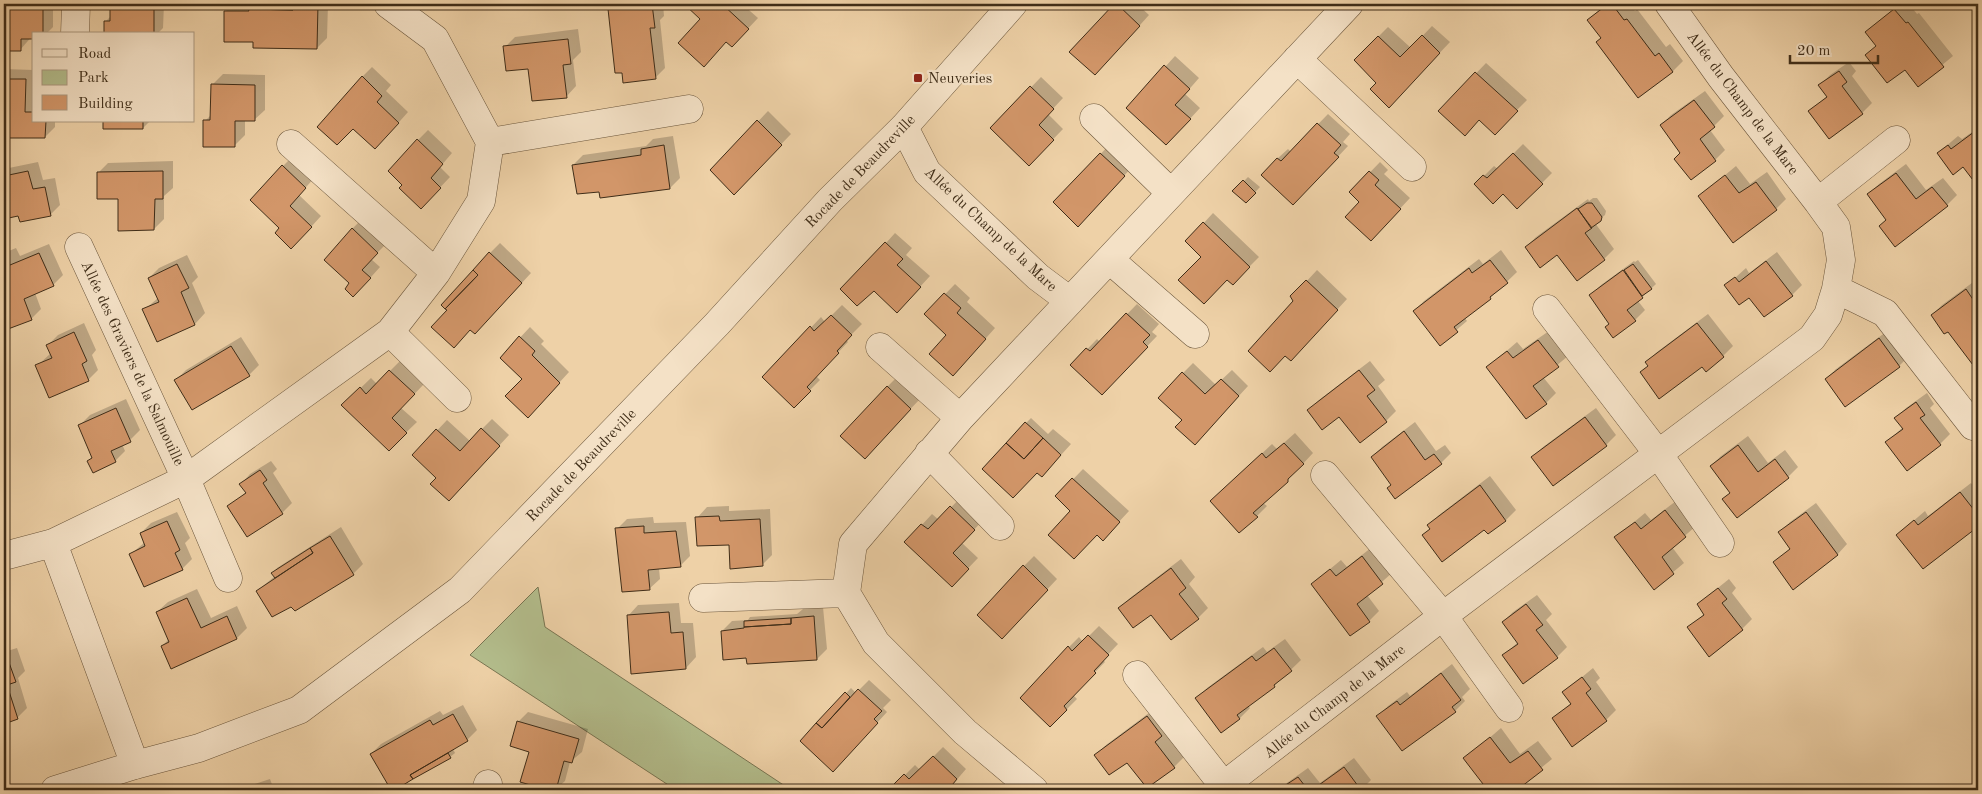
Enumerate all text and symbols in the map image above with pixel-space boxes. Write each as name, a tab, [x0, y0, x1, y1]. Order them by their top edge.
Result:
street label: Allée du Champ de la Mare	[1683, 30, 1800, 178]
legend	[32, 32, 195, 122]
scale bar	[1790, 32, 1877, 64]
text: 20 m	[1797, 44, 1831, 59]
text: Road	[78, 47, 112, 62]
text: Park	[78, 71, 109, 86]
marker: Neuveries	[912, 72, 924, 84]
place label: Neuveries	[928, 72, 992, 87]
text: Building	[78, 97, 133, 112]
street label: Rocade de Beaudreville	[803, 113, 919, 231]
street label: Allée du Champ de la Mare	[921, 165, 1059, 295]
street label: Allée des Graviers de la Salmouille	[77, 259, 186, 469]
street label: Rocade de Beaudreville	[524, 407, 640, 525]
street label: Allée du Champ de la Mare	[1261, 642, 1408, 762]

